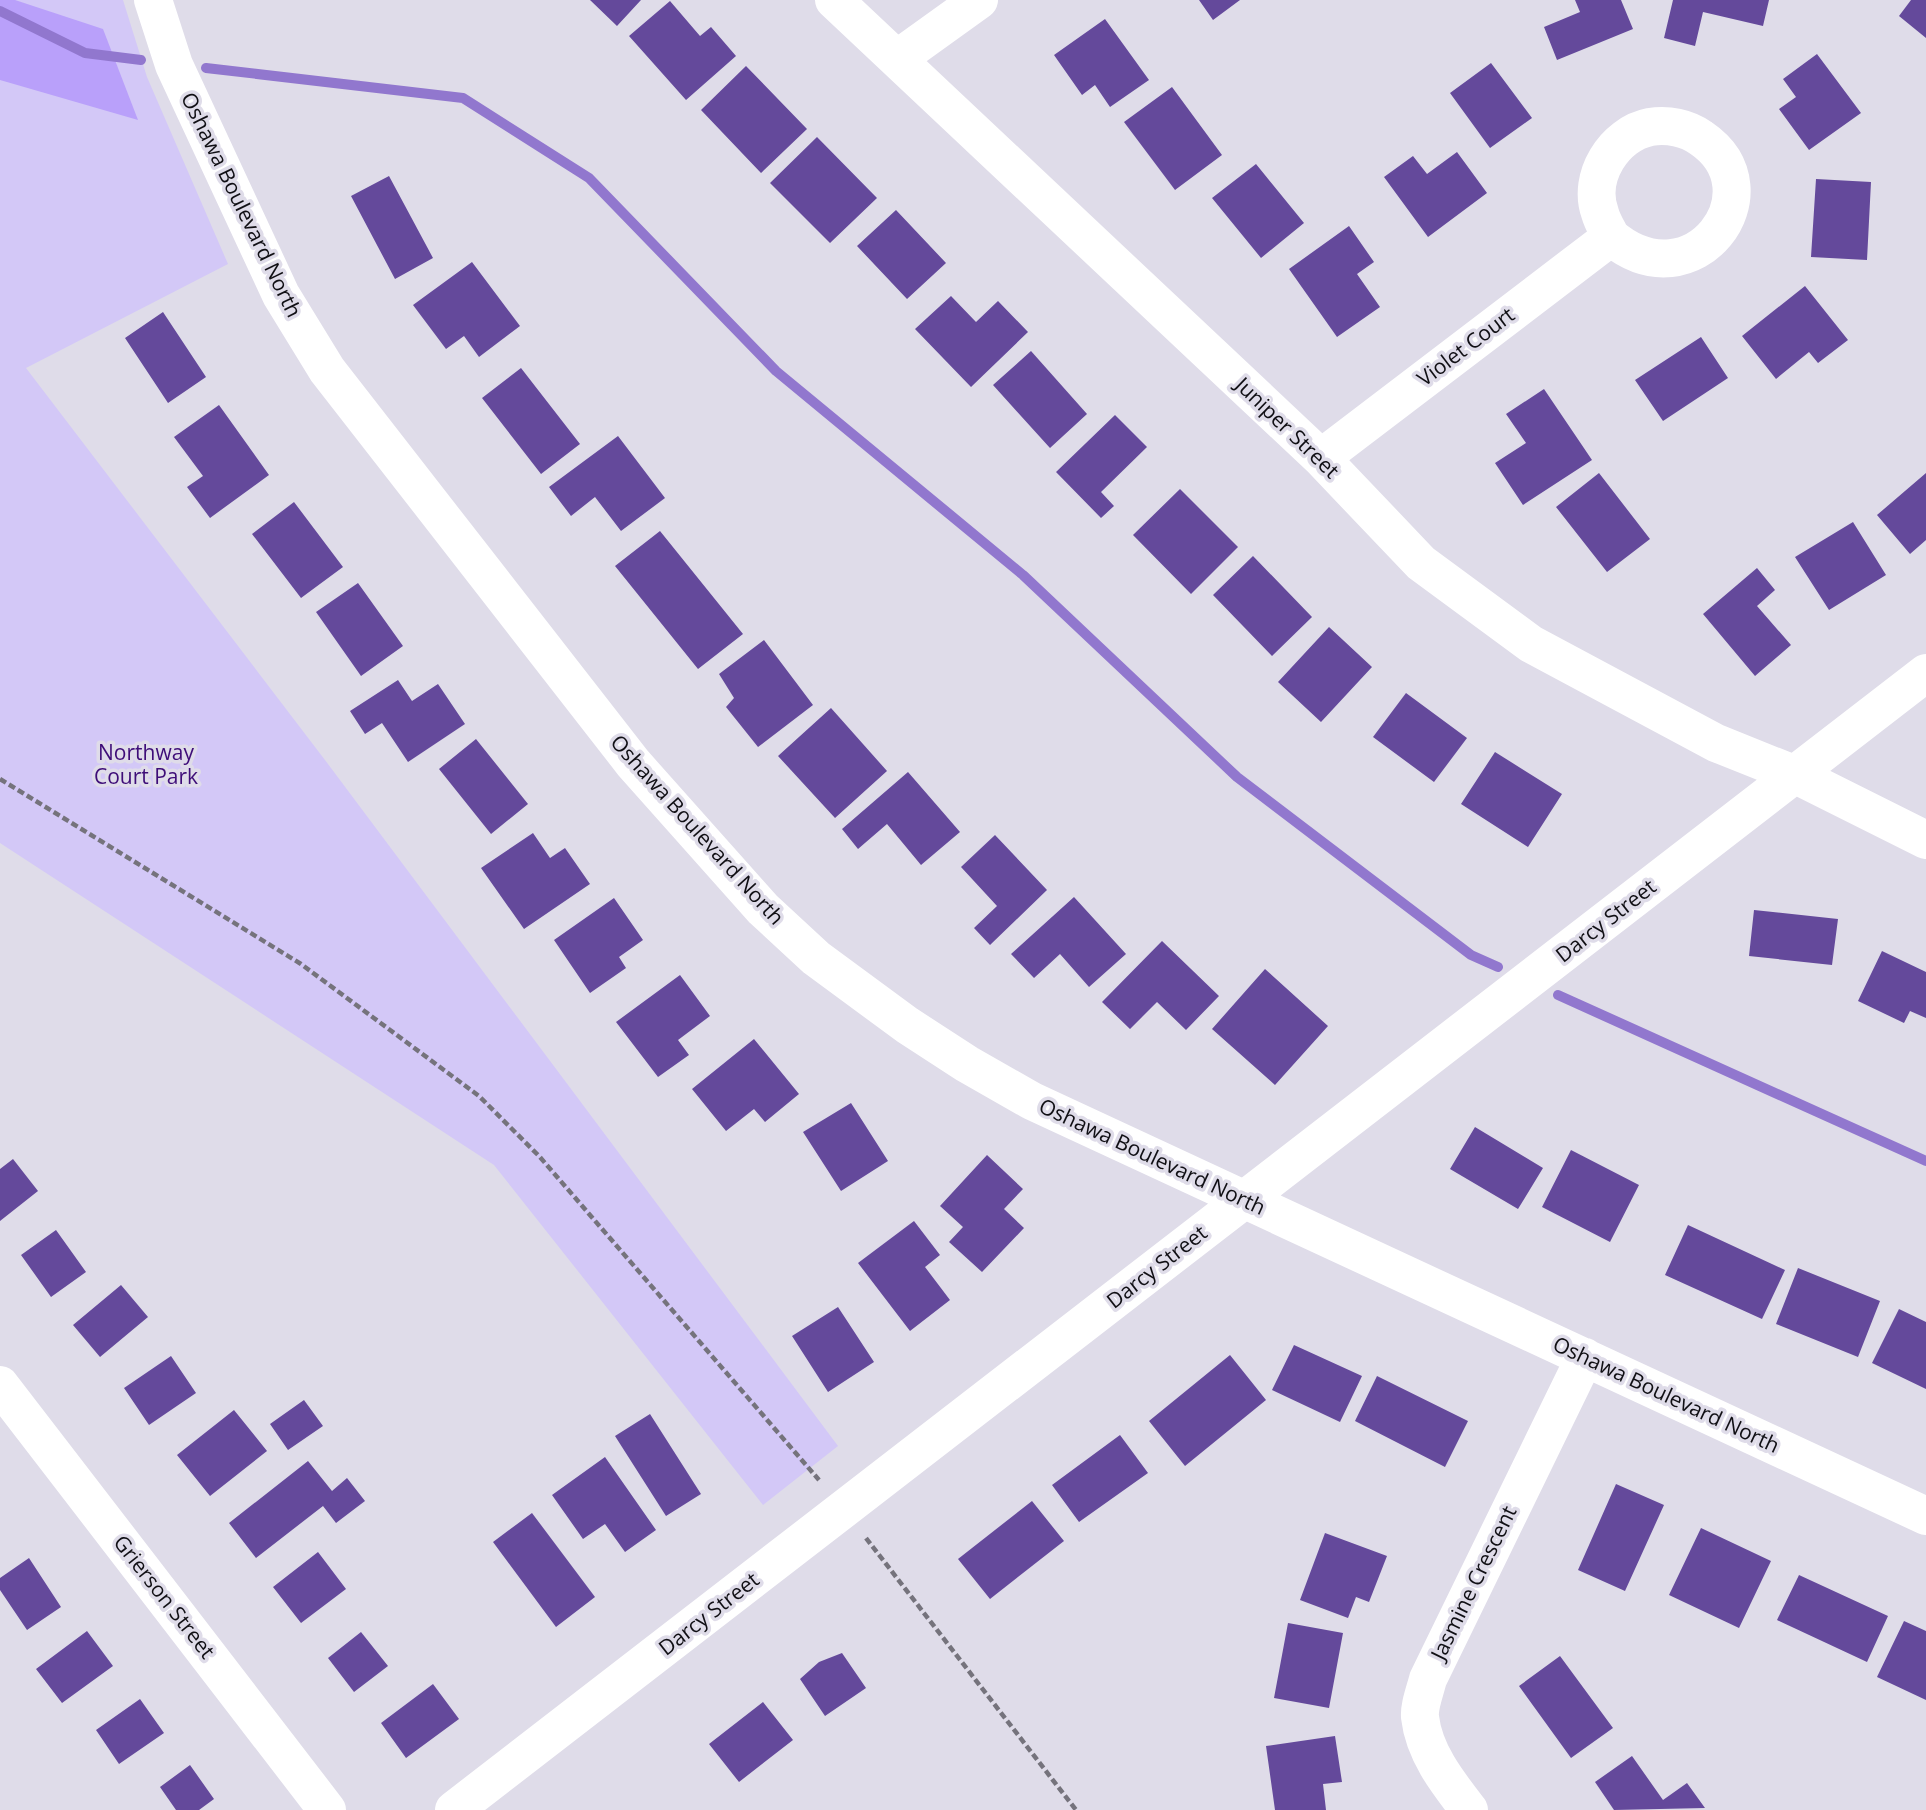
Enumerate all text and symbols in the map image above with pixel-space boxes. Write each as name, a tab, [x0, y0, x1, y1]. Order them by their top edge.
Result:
street label: Oshawa Boulevard North	[175, 87, 309, 322]
street label: Violet Court	[1411, 300, 1520, 392]
street label: Juniper Street	[1228, 369, 1346, 484]
street label: Oshawa Boulevard North	[605, 728, 791, 930]
park label: Northway Court Park	[94, 738, 198, 790]
street label: Darcy Street	[1549, 872, 1661, 968]
street label: Oshawa Boulevard North	[1035, 1091, 1270, 1221]
street label: Darcy Street	[1100, 1218, 1212, 1314]
street label: Oshawa Boulevard North	[1549, 1329, 1784, 1459]
street label: Jasmine Crescent	[1423, 1501, 1523, 1666]
street label: Grierson Street	[108, 1529, 222, 1664]
street label: Darcy Street	[652, 1565, 764, 1661]

